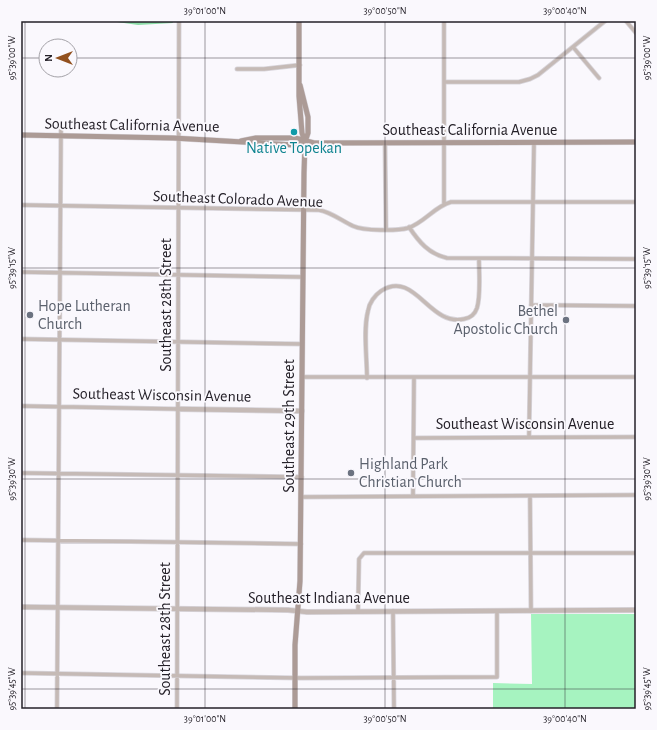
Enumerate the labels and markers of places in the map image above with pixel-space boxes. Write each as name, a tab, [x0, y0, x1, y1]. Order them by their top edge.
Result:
marker: Native Topekan	[289, 127, 299, 137]
place label: Native Topekan	[246, 140, 342, 156]
place label: Hope Lutheran Church	[38, 298, 131, 332]
place label: Bethel Apostolic Church	[454, 303, 558, 337]
marker: Hope Lutheran Church	[25, 310, 35, 320]
marker: Bethel Apostolic Church	[561, 315, 571, 325]
place label: Highland Park Christian Church	[359, 456, 462, 490]
marker: Highland Park Christian Church	[346, 468, 356, 478]

